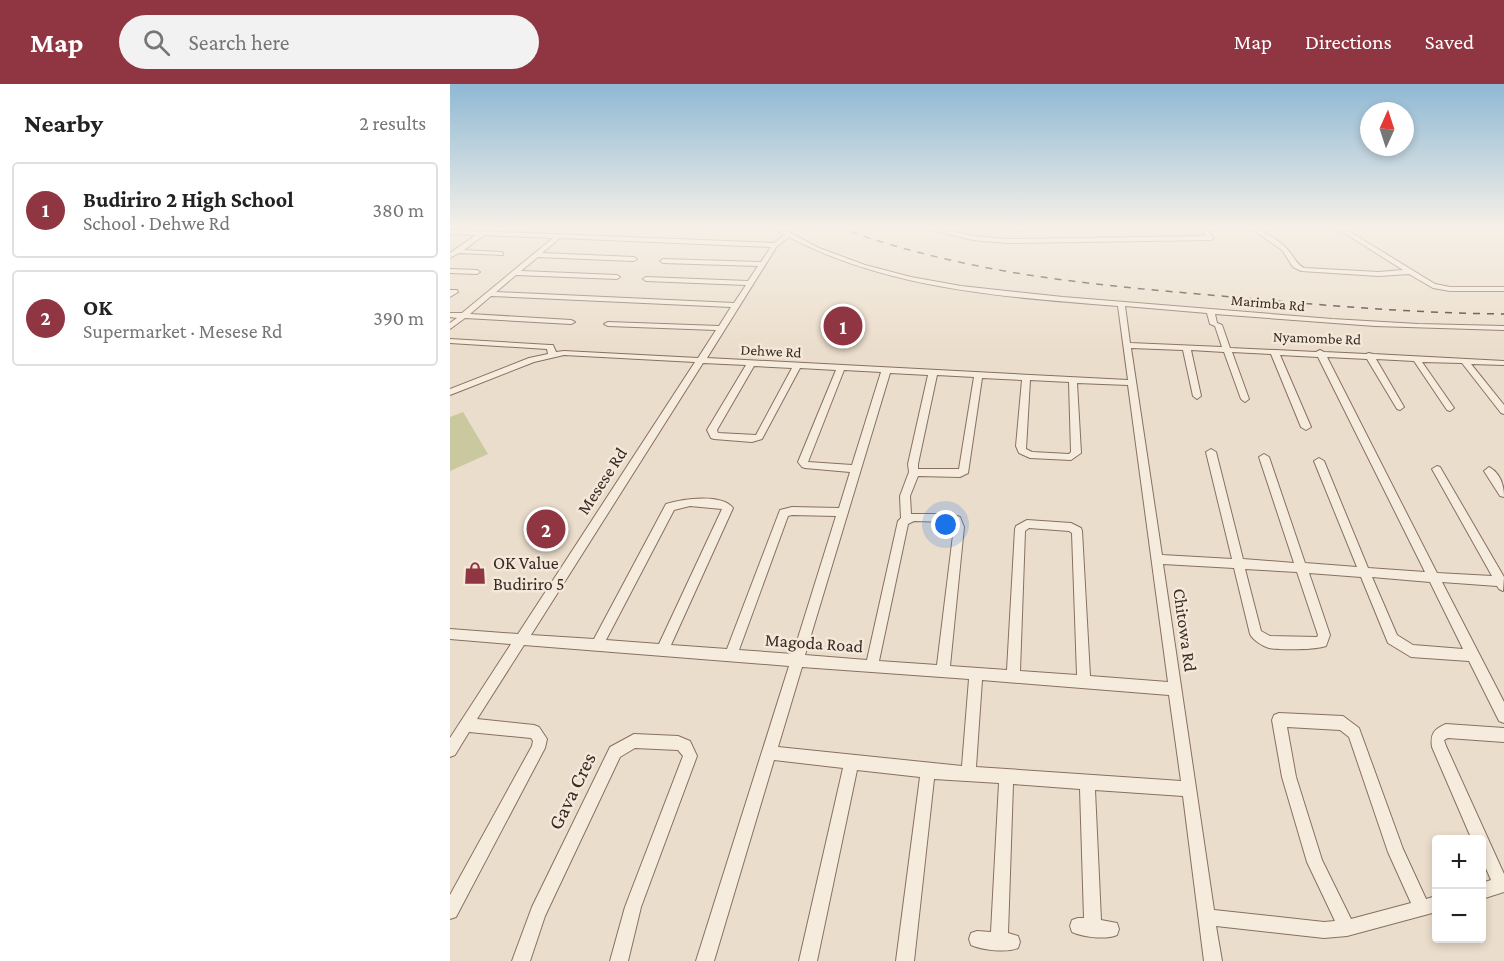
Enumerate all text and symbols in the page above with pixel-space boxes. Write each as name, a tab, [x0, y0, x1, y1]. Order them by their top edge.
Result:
search box	[119, 15, 539, 69]
icon: search	[140, 26, 173, 59]
text: Map	[30, 27, 83, 58]
text: Search here	[188, 30, 289, 55]
text: Map	[1234, 30, 1272, 54]
text: Directions	[1305, 30, 1392, 54]
text: Saved	[1425, 30, 1474, 54]
north arrow	[1360, 102, 1414, 156]
text: Nearby	[24, 109, 103, 138]
text: 2 results	[359, 112, 426, 134]
text: Budiriro 2 High School	[83, 187, 294, 212]
text: 1	[42, 199, 49, 221]
text: 380 m	[373, 199, 424, 221]
text: School · Dehwe Rd	[83, 212, 230, 234]
street label: Marimba Rd	[1230, 292, 1306, 314]
text: OK	[83, 295, 112, 320]
pin: 1	[824, 304, 862, 348]
text: 2	[40, 307, 51, 329]
text: 390 m	[373, 307, 424, 329]
text: Supermarket · Mesese Rd	[83, 320, 283, 342]
street label: Nyamombe Rd	[1273, 328, 1361, 349]
street label: Dehwe Rd	[740, 341, 802, 361]
street label: Mesese Rd	[573, 443, 631, 518]
pin: 2	[526, 506, 566, 552]
your location	[931, 510, 960, 539]
place label: OK Value Budiriro 5	[493, 553, 565, 594]
shop icon: OK Value Budiriro 5	[462, 560, 488, 586]
street label: Chitowa Rd	[1169, 587, 1201, 673]
street label: Magoda Road	[764, 630, 864, 656]
street label: Gava Cres	[543, 748, 601, 834]
map controls	[1432, 835, 1486, 943]
button: +	[1432, 835, 1486, 889]
button: −	[1432, 889, 1486, 943]

